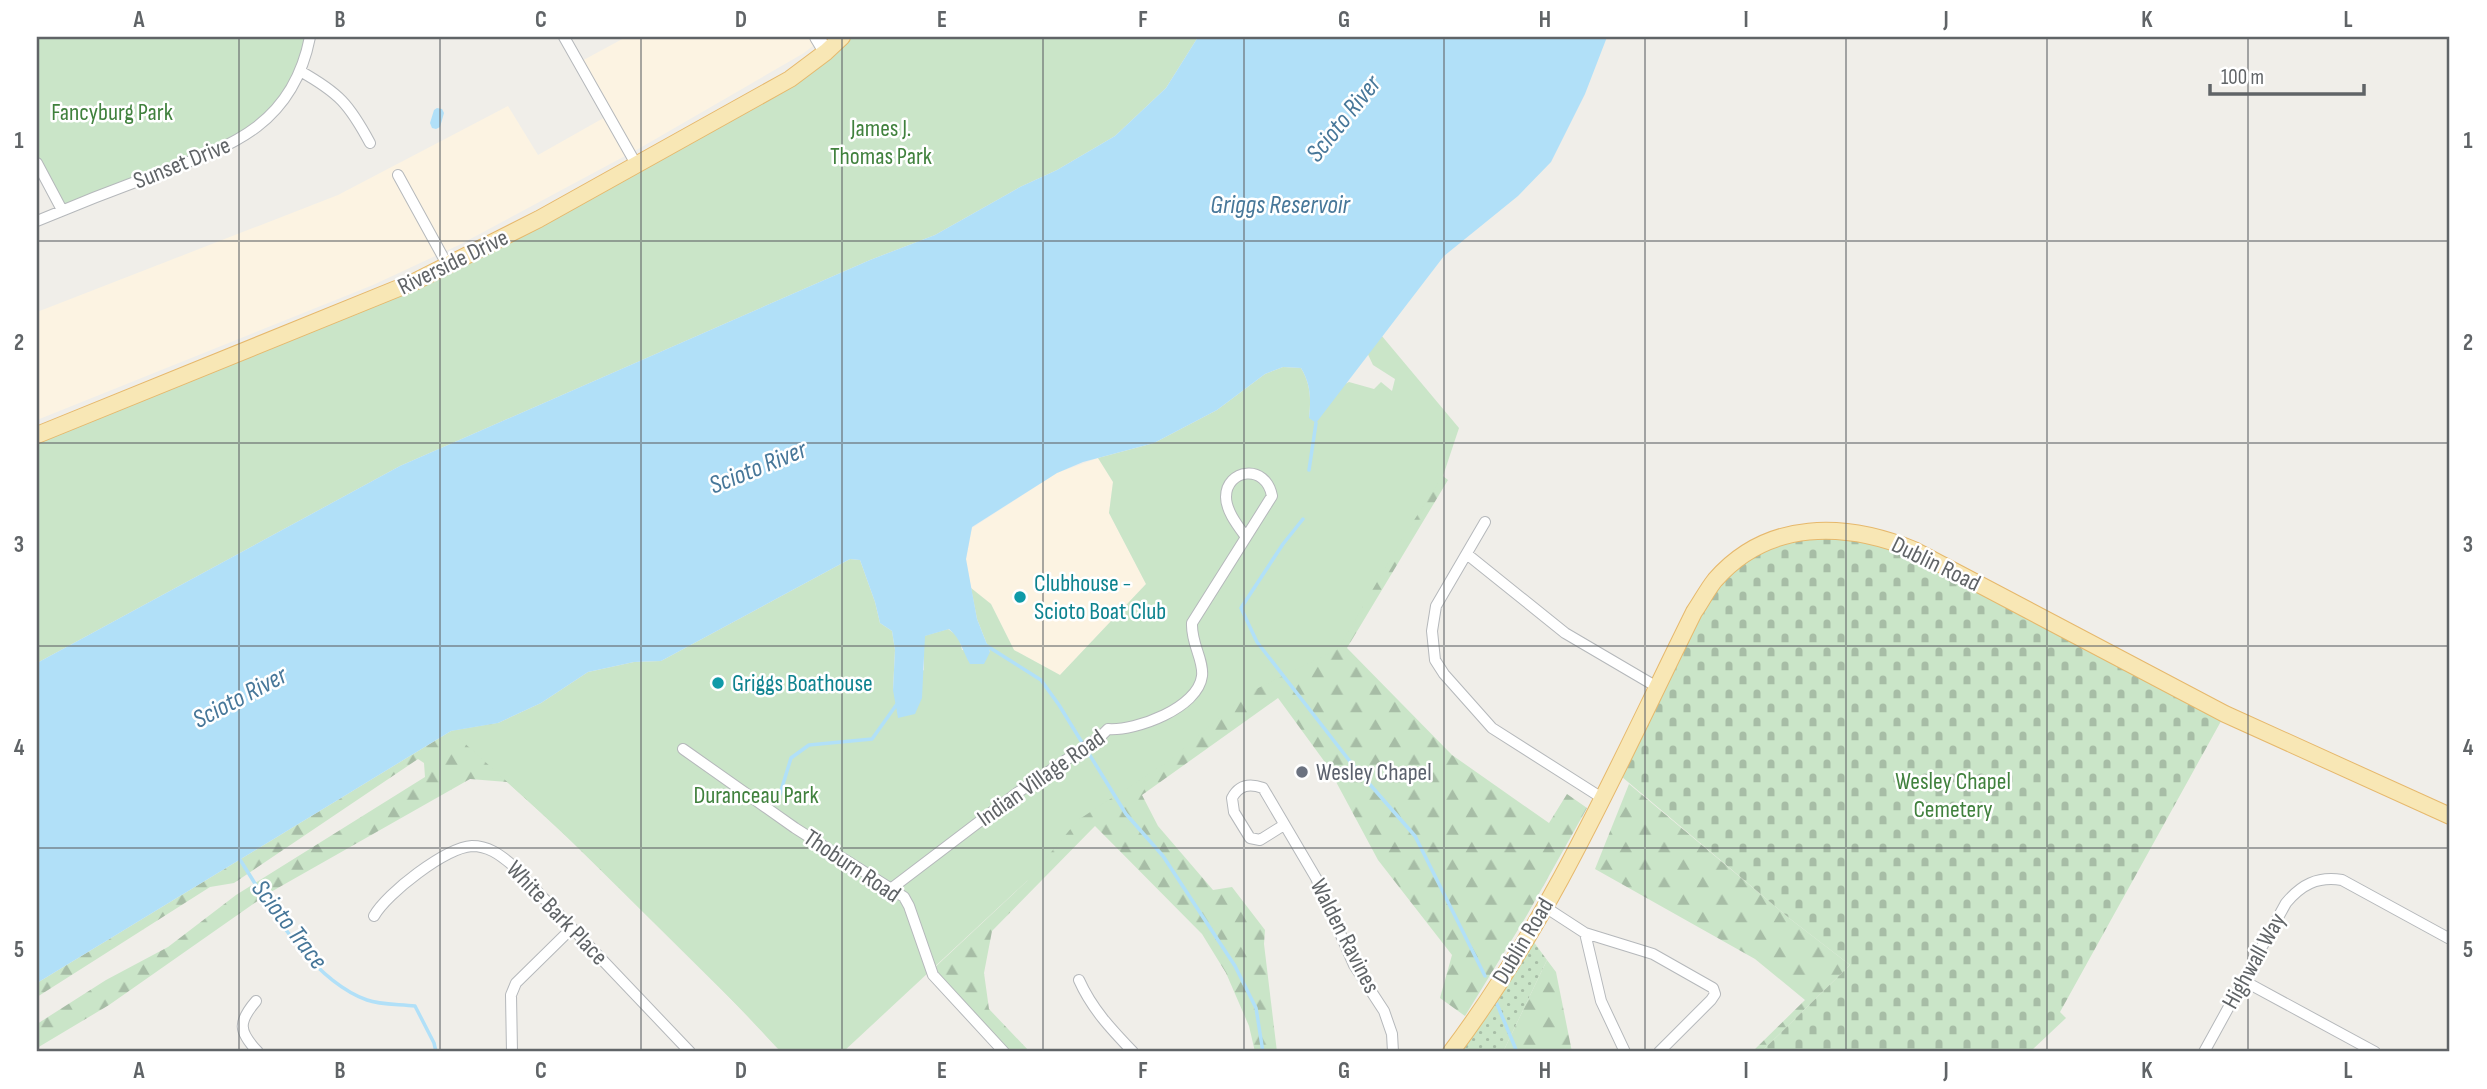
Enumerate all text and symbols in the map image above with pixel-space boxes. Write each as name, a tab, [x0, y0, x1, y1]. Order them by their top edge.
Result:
text: A	[133, 6, 146, 34]
text: B	[335, 6, 346, 34]
text: C	[535, 6, 547, 34]
text: D	[735, 6, 747, 34]
text: E	[937, 6, 947, 34]
text: F	[1138, 6, 1148, 34]
text: G	[1338, 6, 1350, 34]
text: H	[1539, 6, 1551, 34]
text: I	[1743, 6, 1749, 34]
text: J	[1942, 6, 1949, 34]
text: K	[2141, 6, 2153, 34]
text: L	[2343, 6, 2353, 34]
scale bar	[2210, 52, 2364, 96]
text: 100 m	[2221, 65, 2264, 90]
water label: Scioto River	[1300, 68, 1389, 168]
park label: Fancyburg Park	[51, 98, 173, 127]
park label: James J. Thomas Park	[830, 114, 932, 171]
text: 1	[14, 127, 24, 155]
text: 1	[2463, 127, 2473, 155]
street label: Sunset Drive	[129, 130, 235, 196]
water label: Griggs Reservoir	[1210, 190, 1352, 221]
street label: Riverside Drive	[393, 223, 513, 301]
text: 2	[14, 329, 24, 357]
text: 2	[2463, 329, 2473, 357]
water label: Scioto River	[705, 434, 813, 502]
street label: Dublin Road	[1887, 530, 1985, 598]
text: 3	[14, 531, 24, 559]
text: 3	[2463, 531, 2473, 559]
place label: Clubhouse - Scioto Boat Club	[1034, 569, 1166, 626]
marker: Clubhouse - Scioto Boat Club	[1012, 589, 1028, 605]
water label: Scioto River	[188, 660, 294, 736]
place label: Griggs Boathouse	[732, 669, 873, 698]
marker: Griggs Boathouse	[710, 675, 726, 691]
street label: Indian Village Road	[972, 723, 1110, 833]
text: 4	[14, 734, 25, 762]
text: 4	[2463, 734, 2474, 762]
place label: Wesley Chapel	[1316, 758, 1432, 787]
marker: Wesley Chapel	[1294, 764, 1310, 780]
park label: Wesley Chapel Cemetery	[1895, 767, 2011, 824]
park label: Duranceau Park	[693, 781, 819, 810]
street label: Thoburn Road	[798, 823, 906, 909]
street label: White Bark Place	[500, 855, 614, 971]
water label: Scioto Trace	[245, 874, 333, 976]
street label: Walden Ravines	[1304, 874, 1386, 998]
street label: Dublin Road	[1486, 893, 1560, 989]
street label: Highwall Way	[2216, 908, 2292, 1014]
text: 5	[14, 936, 24, 964]
text: 5	[2463, 936, 2473, 964]
text: A	[133, 1057, 146, 1085]
text: B	[335, 1057, 346, 1085]
text: C	[535, 1057, 547, 1085]
text: D	[735, 1057, 747, 1085]
text: E	[937, 1057, 947, 1085]
text: F	[1138, 1057, 1148, 1085]
text: G	[1338, 1057, 1350, 1085]
text: H	[1539, 1057, 1551, 1085]
text: I	[1743, 1057, 1749, 1085]
text: J	[1942, 1057, 1949, 1085]
text: K	[2141, 1057, 2153, 1085]
text: L	[2343, 1057, 2353, 1085]

